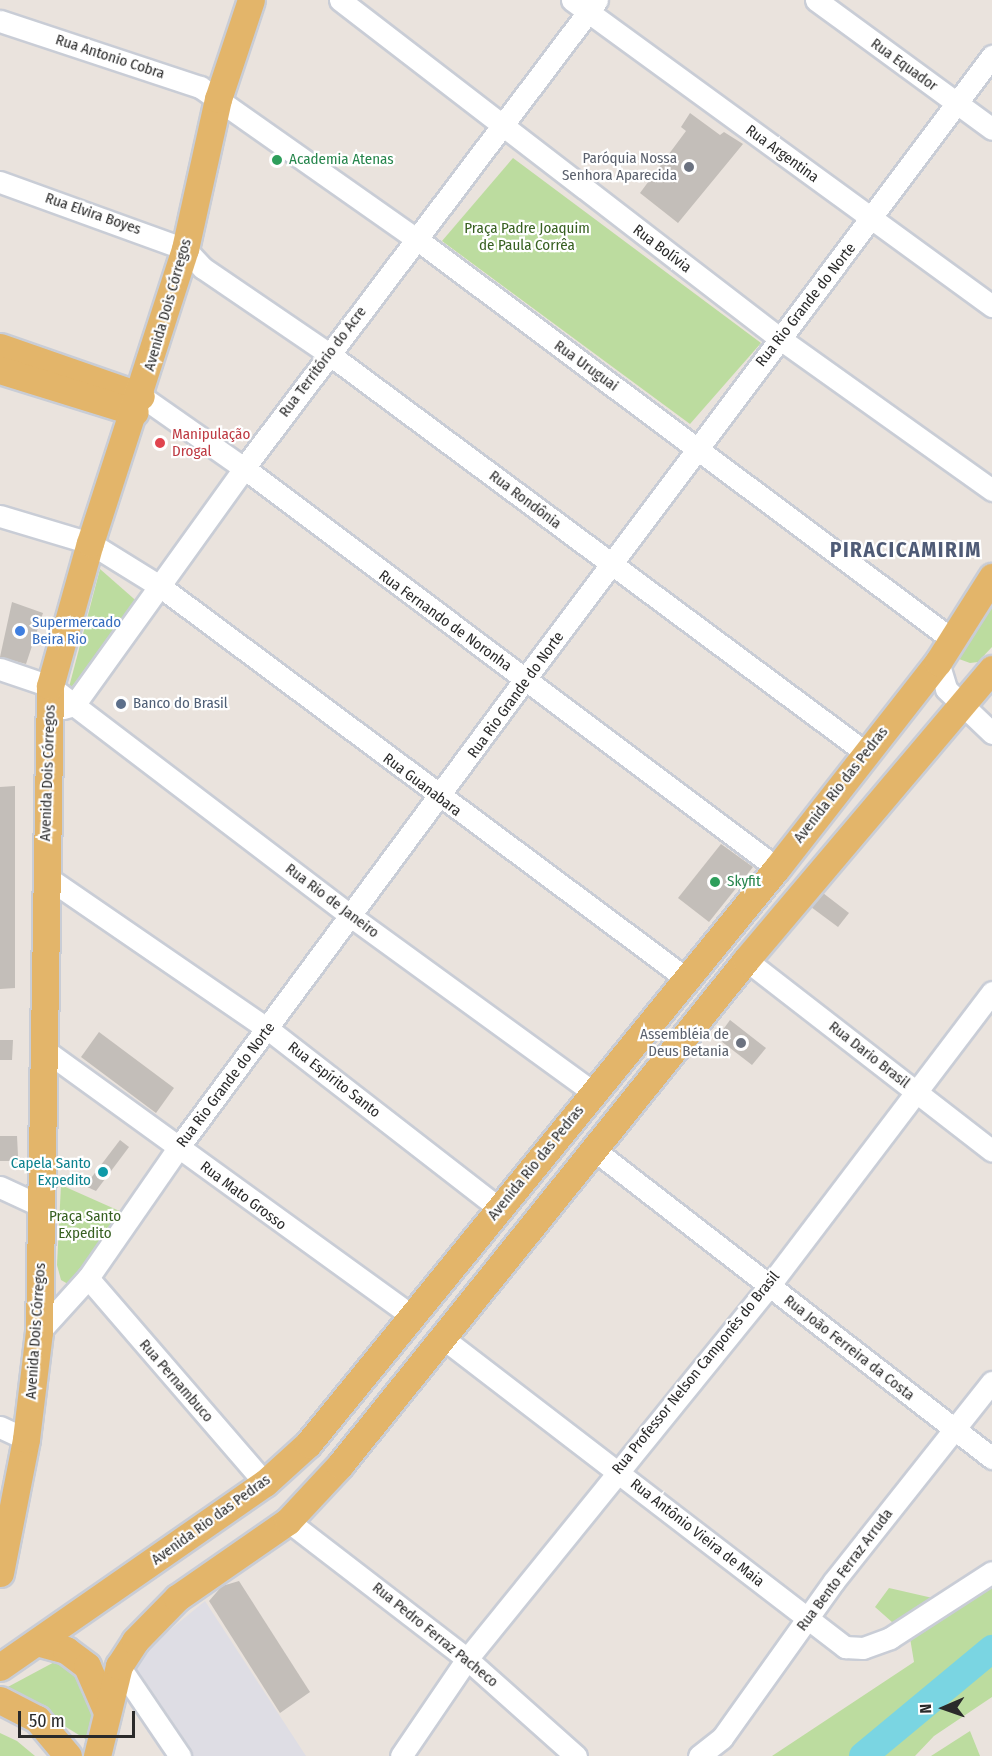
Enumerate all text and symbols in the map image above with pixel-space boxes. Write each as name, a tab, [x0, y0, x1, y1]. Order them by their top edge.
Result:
street label: Rua Antonio Cobra	[53, 31, 167, 83]
street label: Rua Equador	[867, 35, 941, 95]
street label: Rua Argentina	[742, 121, 822, 187]
place label: Paróquia Nossa Senhora Aparecida	[562, 149, 677, 184]
place label: Academia Atenas	[289, 151, 394, 169]
marker: Academia Atenas	[270, 153, 284, 167]
marker: Paróquia Nossa Senhora Aparecida	[682, 160, 696, 174]
street label: Rua Elvira Boyes	[43, 189, 143, 239]
park label: Praça Padre Joaquim de Paula Corrêa	[464, 219, 590, 254]
street label: Rua Bolívia	[629, 221, 695, 277]
street label: Avenida Dois Córregos	[141, 237, 195, 373]
street label: Rua Rio Grande do Norte	[752, 240, 860, 370]
street label: Rua Território do Acre	[276, 303, 370, 421]
street label: Rua Uruguai	[551, 337, 621, 395]
place label: Manipulação Drogal	[172, 425, 250, 460]
marker: Manipulação Drogal	[153, 436, 167, 450]
street label: Rua Rondônia	[485, 467, 565, 533]
district label: PIRACICAMIRIM	[830, 537, 982, 563]
street label: Rua Fernando de Noronha	[375, 567, 515, 675]
place label: Supermercado Beira Rio	[32, 613, 121, 648]
marker: Supermercado Beira Rio	[13, 624, 27, 638]
street label: Rua Rio Grande do Norte	[464, 628, 568, 762]
place label: Banco do Brasil	[133, 695, 228, 713]
marker: Banco do Brasil	[114, 697, 128, 711]
street label: Avenida Dois Córregos	[37, 704, 59, 842]
street label: Avenida Rio das Pedras	[790, 723, 892, 847]
street label: Rua Guanabara	[379, 750, 465, 820]
street label: Rua Rio de Janeiro	[282, 860, 382, 942]
place label: Skyfit	[727, 873, 761, 891]
marker: Skyfit	[708, 875, 722, 889]
street label: Rua Dario Brasil	[825, 1018, 913, 1092]
street label: Rua Rio Grande do Norte	[173, 1019, 279, 1151]
place label: Assembléia de Deus Betania	[640, 1025, 729, 1060]
marker: Assembléia de Deus Betania	[734, 1036, 748, 1050]
street label: Rua Espírito Santo	[284, 1038, 384, 1122]
street label: Avenida Rio das Pedras	[484, 1102, 588, 1224]
place label: Capela Santo Expedito	[11, 1154, 91, 1189]
street label: Rua Mato Grosso	[197, 1158, 289, 1234]
marker: Capela Santo Expedito	[96, 1165, 110, 1179]
park label: Praça Santo Expedito	[49, 1207, 121, 1242]
street label: Avenida Dois Córregos	[22, 1262, 50, 1400]
street label: Rua Professor Nelson Camponês do Brasil	[609, 1268, 783, 1478]
street label: Rua João Ferreira da Costa	[780, 1291, 918, 1405]
street label: Rua Pernambuco	[135, 1336, 217, 1426]
street label: Avenida Rio das Pedras	[148, 1471, 274, 1569]
street label: Rua Antônio Vieira de Maia	[627, 1475, 767, 1591]
street label: Rua Bento Ferraz Arruda	[793, 1505, 897, 1635]
street label: Rua Pedro Ferraz Pacheco	[369, 1579, 501, 1691]
north arrow	[914, 1678, 974, 1738]
scale bar	[21, 1699, 138, 1737]
text: N	[916, 1704, 935, 1714]
text: 50 m	[29, 1710, 65, 1732]

